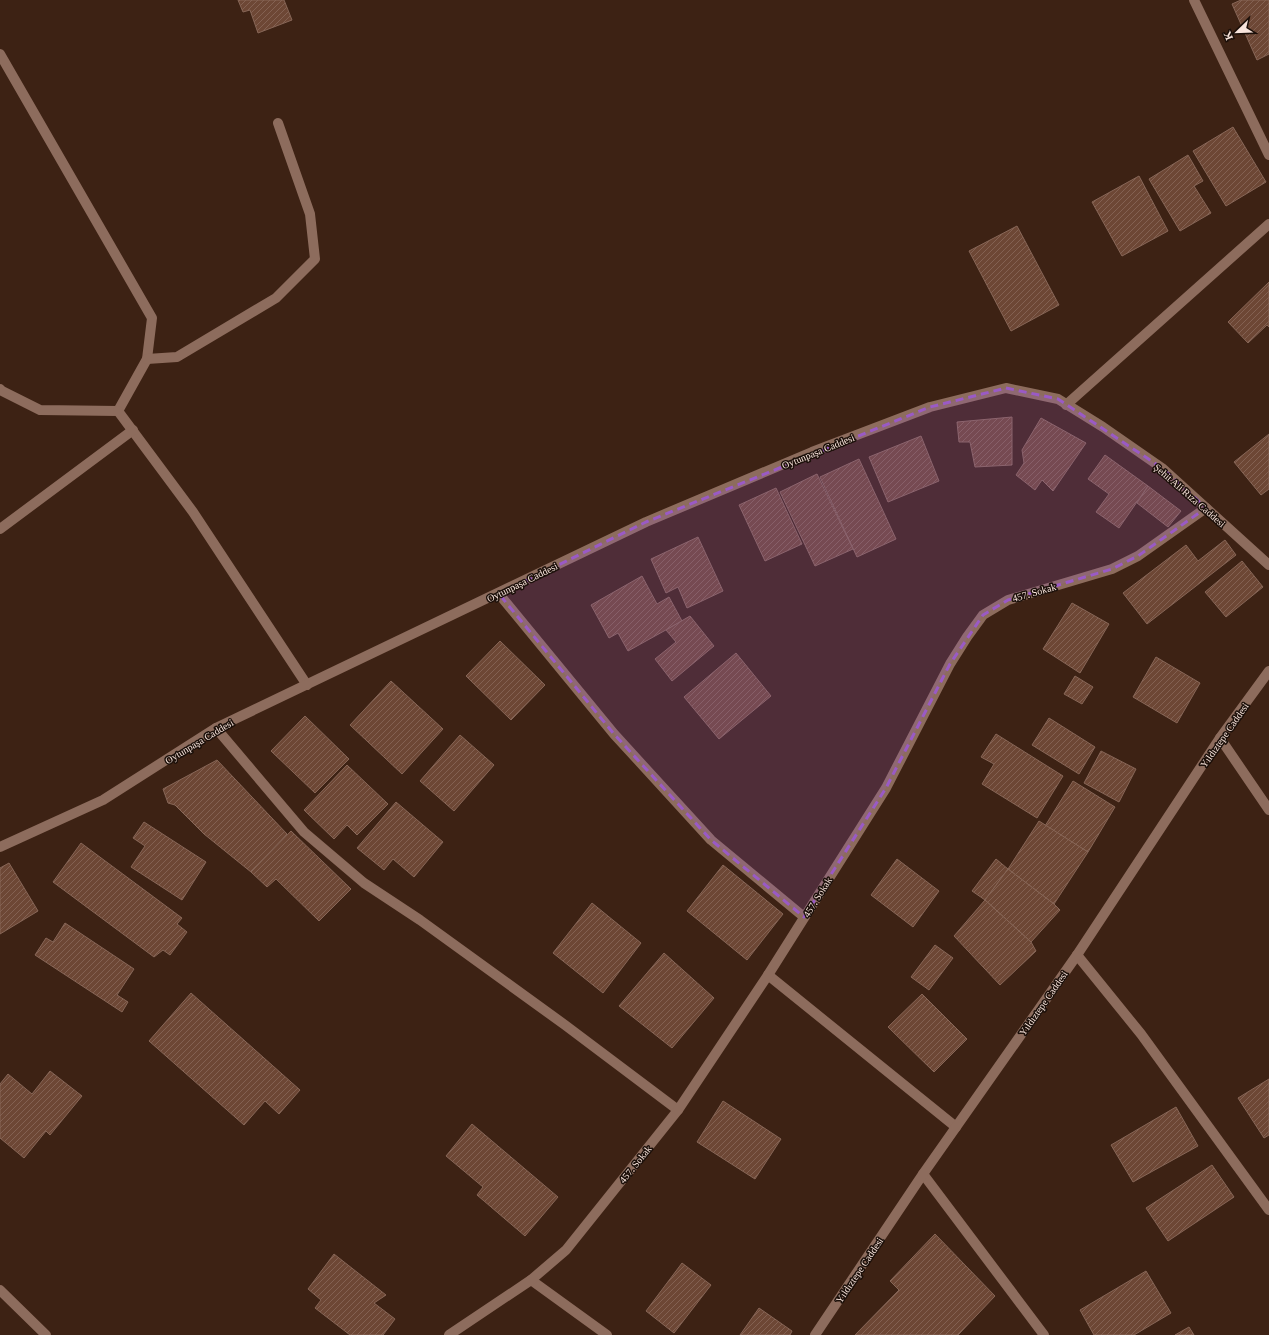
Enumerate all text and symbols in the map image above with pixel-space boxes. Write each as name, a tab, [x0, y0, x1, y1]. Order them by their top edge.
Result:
north arrow	[1217, 12, 1257, 52]
text: K	[1220, 29, 1235, 42]
street label: Oytunpaşa Caddesi	[780, 432, 856, 471]
street label: Şehit Ali Rıza Caddesi	[1152, 461, 1228, 529]
street label: Oytunpaşa Caddesi	[485, 560, 560, 604]
street label: 457. Sokak	[1011, 581, 1057, 604]
street label: Yıldıztepe Caddesi	[1198, 701, 1251, 770]
street label: Oytunpaşa Caddesi	[163, 717, 235, 766]
street label: 457. Sokak	[801, 875, 834, 919]
street label: Yıldıztepe Caddesi	[1017, 969, 1070, 1038]
street label: 457. Sokak	[617, 1143, 654, 1185]
street label: Yıldıztepe Caddesi	[834, 1235, 885, 1305]

